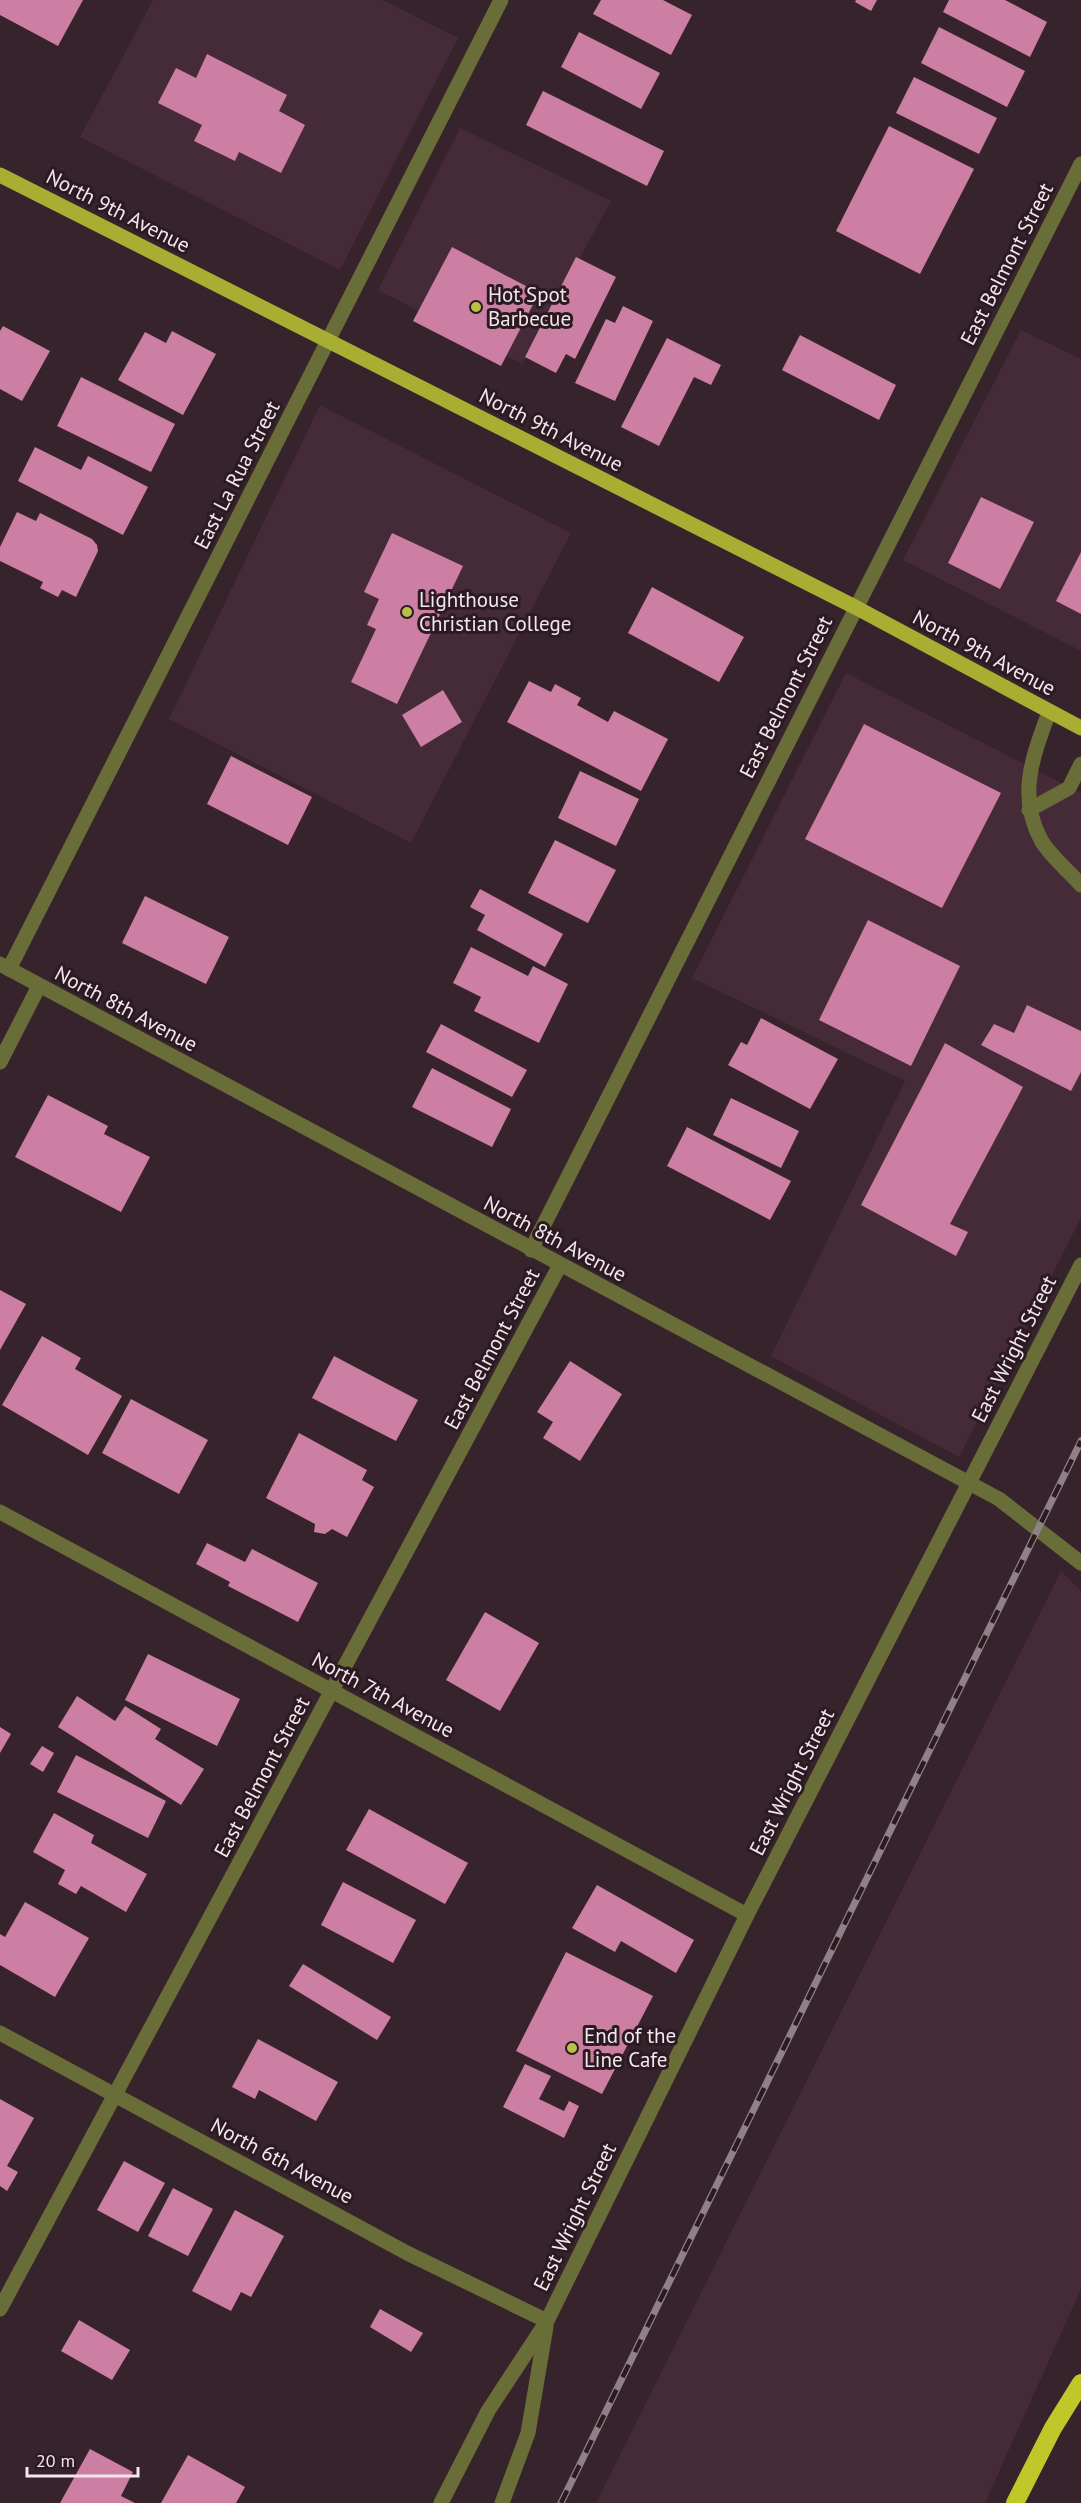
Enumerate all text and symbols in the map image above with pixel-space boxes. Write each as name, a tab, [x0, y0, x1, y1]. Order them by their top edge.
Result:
street label: North 9th Avenue	[42, 163, 195, 258]
street label: East Belmont Street	[954, 178, 1059, 349]
place label: Hot Spot Barbecue	[488, 281, 571, 332]
marker: Hot Spot Barbecue	[469, 300, 483, 314]
street label: North 9th Avenue	[475, 382, 628, 477]
street label: East La Rua Street	[188, 396, 286, 554]
place label: Lighthouse Christian College	[419, 586, 572, 637]
street label: North 9th Avenue	[908, 604, 1060, 702]
marker: Lighthouse Christian College	[400, 605, 414, 619]
street label: East Belmont Street	[733, 611, 838, 782]
street label: North 8th Avenue	[50, 960, 202, 1058]
street label: North 8th Avenue	[479, 1190, 631, 1288]
street label: East Belmont Street	[438, 1264, 545, 1434]
street label: East Wright Street	[965, 1271, 1062, 1427]
street label: North 7th Avenue	[307, 1646, 459, 1743]
street label: East Belmont Street	[208, 1692, 315, 1862]
street label: East Wright Street	[743, 1704, 840, 1860]
place label: End of the Line Cafe	[584, 2022, 676, 2073]
marker: End of the Line Cafe	[565, 2041, 579, 2055]
street label: North 6th Avenue	[206, 2112, 358, 2210]
street label: East Wright Street	[527, 2138, 622, 2295]
scale bar	[27, 2440, 138, 2478]
text: 20 m	[36, 2449, 75, 2472]

